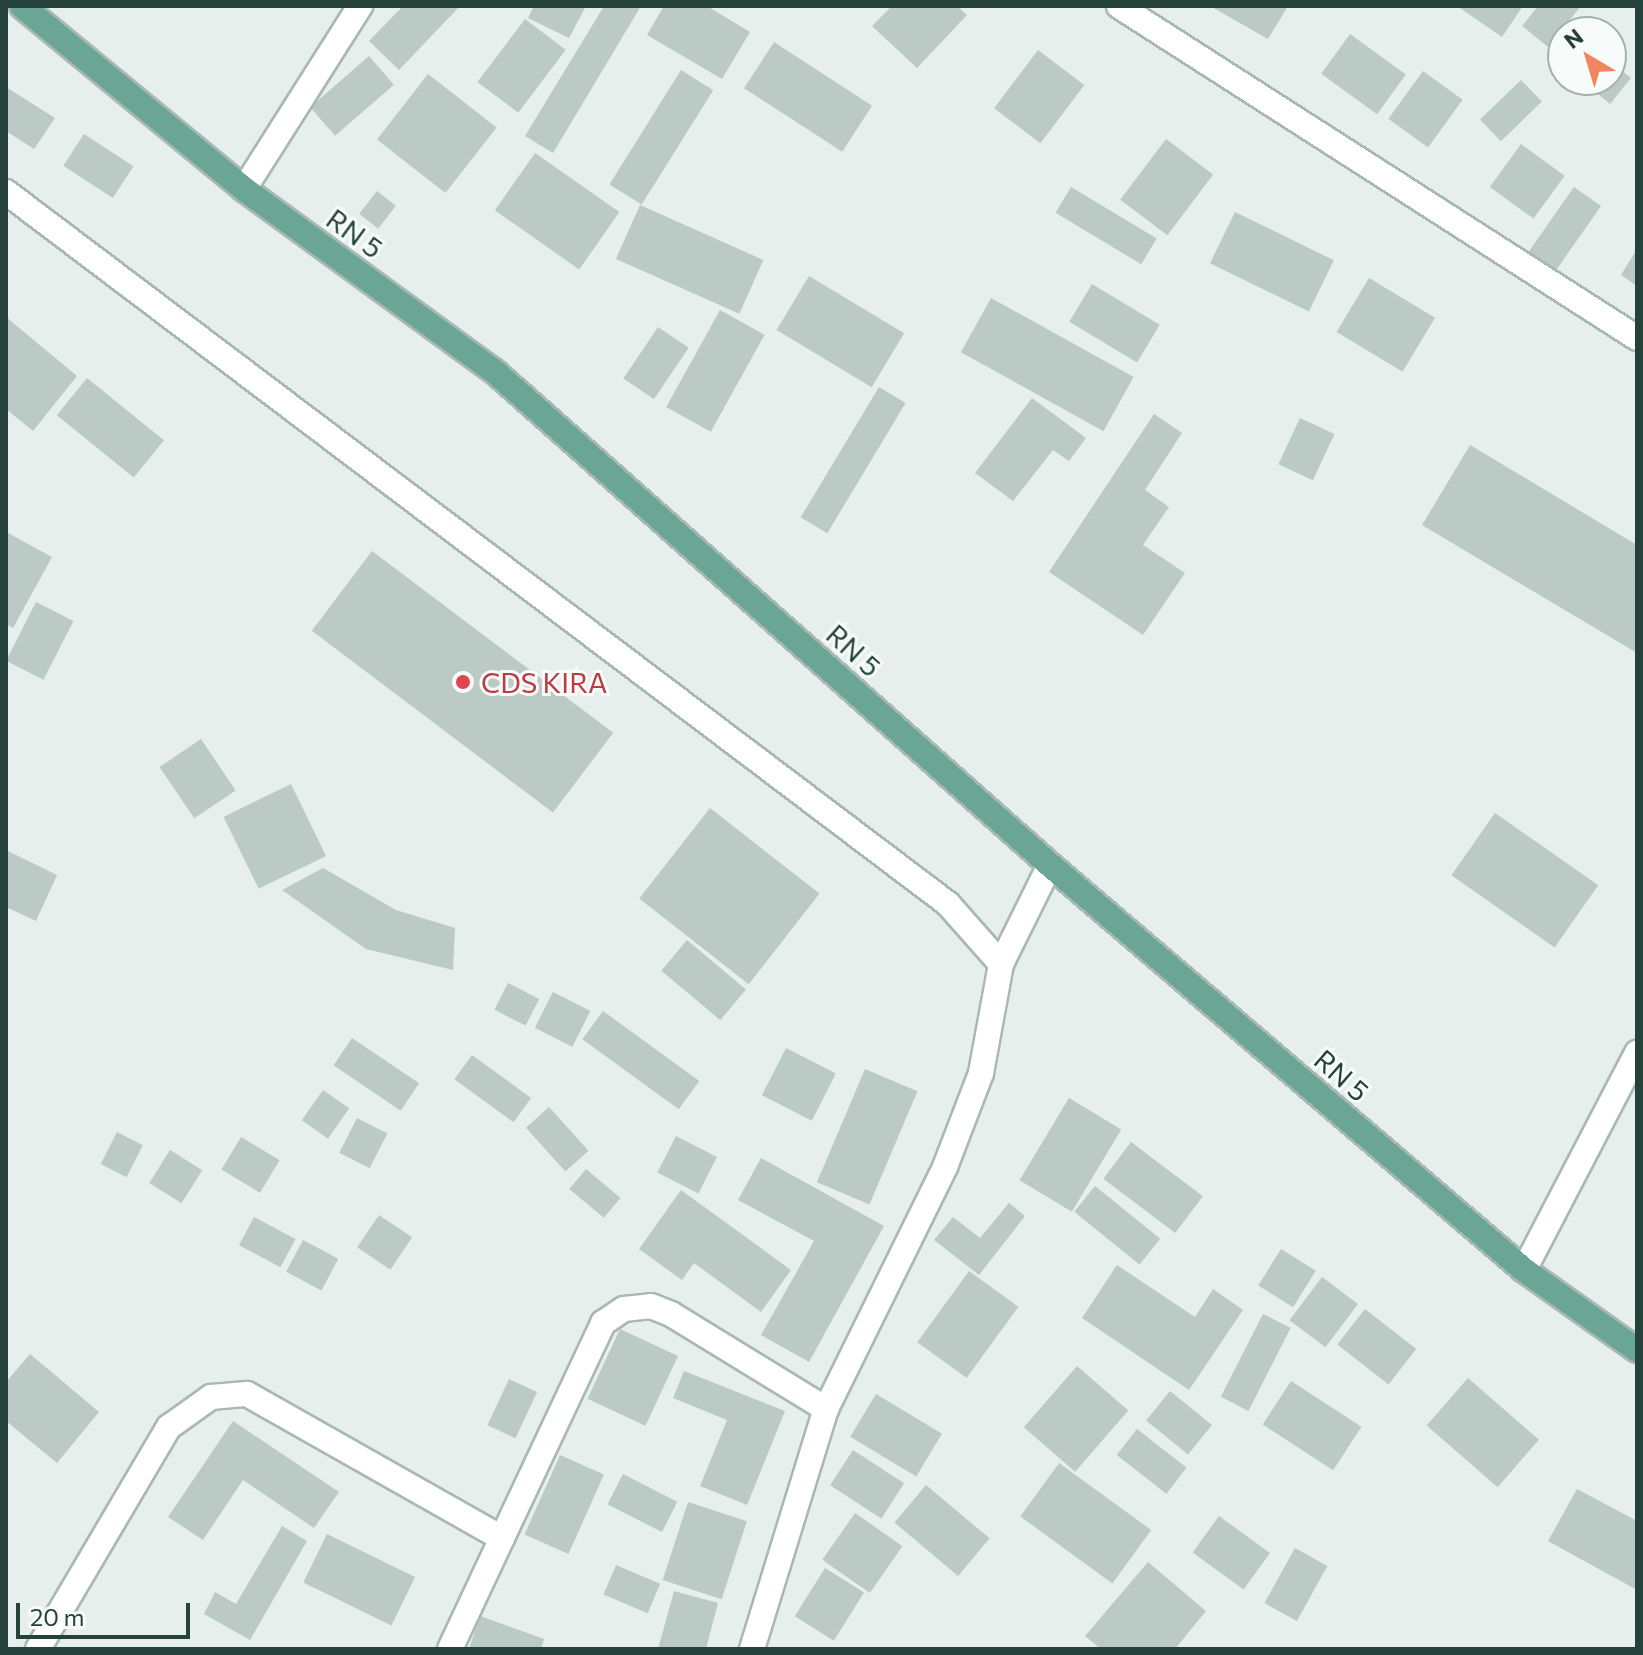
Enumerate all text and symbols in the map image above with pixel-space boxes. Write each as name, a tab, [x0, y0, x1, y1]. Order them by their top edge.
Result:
north arrow	[1547, 16, 1627, 96]
text: N	[1558, 23, 1588, 54]
street label: RN 5	[320, 201, 390, 265]
street label: RN 5	[820, 617, 888, 683]
place label: CDS KIRA	[481, 665, 607, 699]
marker: CDS KIRA	[452, 671, 474, 693]
street label: RN 5	[1308, 1042, 1376, 1108]
scale bar	[20, 1587, 194, 1637]
text: 20 m	[30, 1602, 84, 1631]

